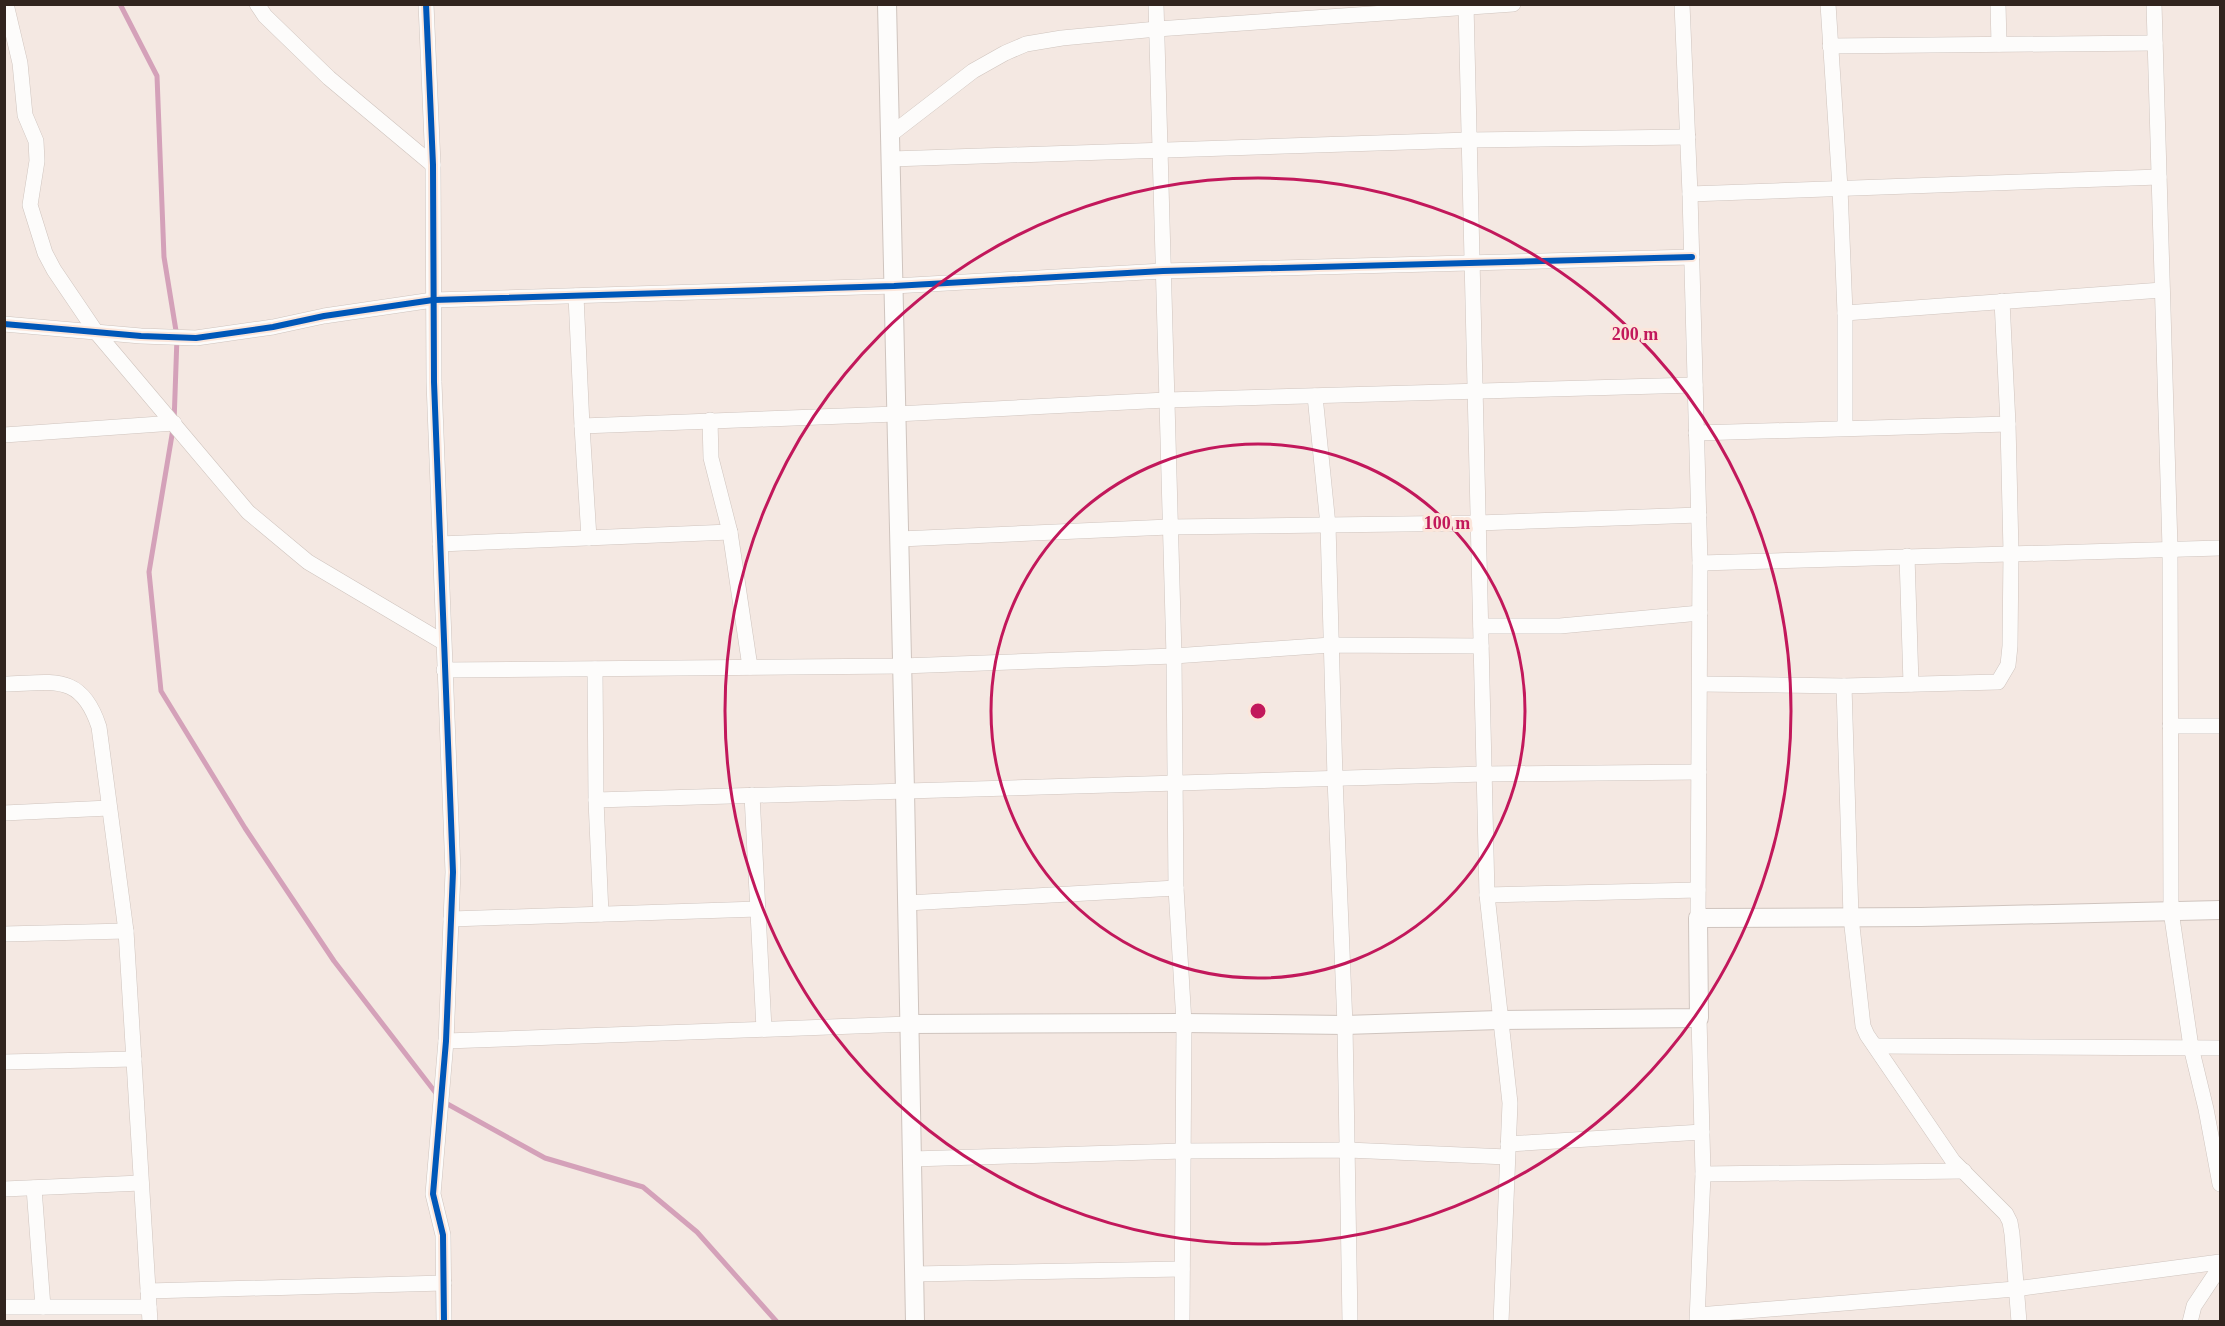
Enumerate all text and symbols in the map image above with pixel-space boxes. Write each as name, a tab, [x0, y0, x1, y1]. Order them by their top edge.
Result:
text: 200 m	[1612, 324, 1658, 344]
text: 100 m	[1424, 513, 1470, 533]
centre of rings	[1248, 701, 1268, 721]

